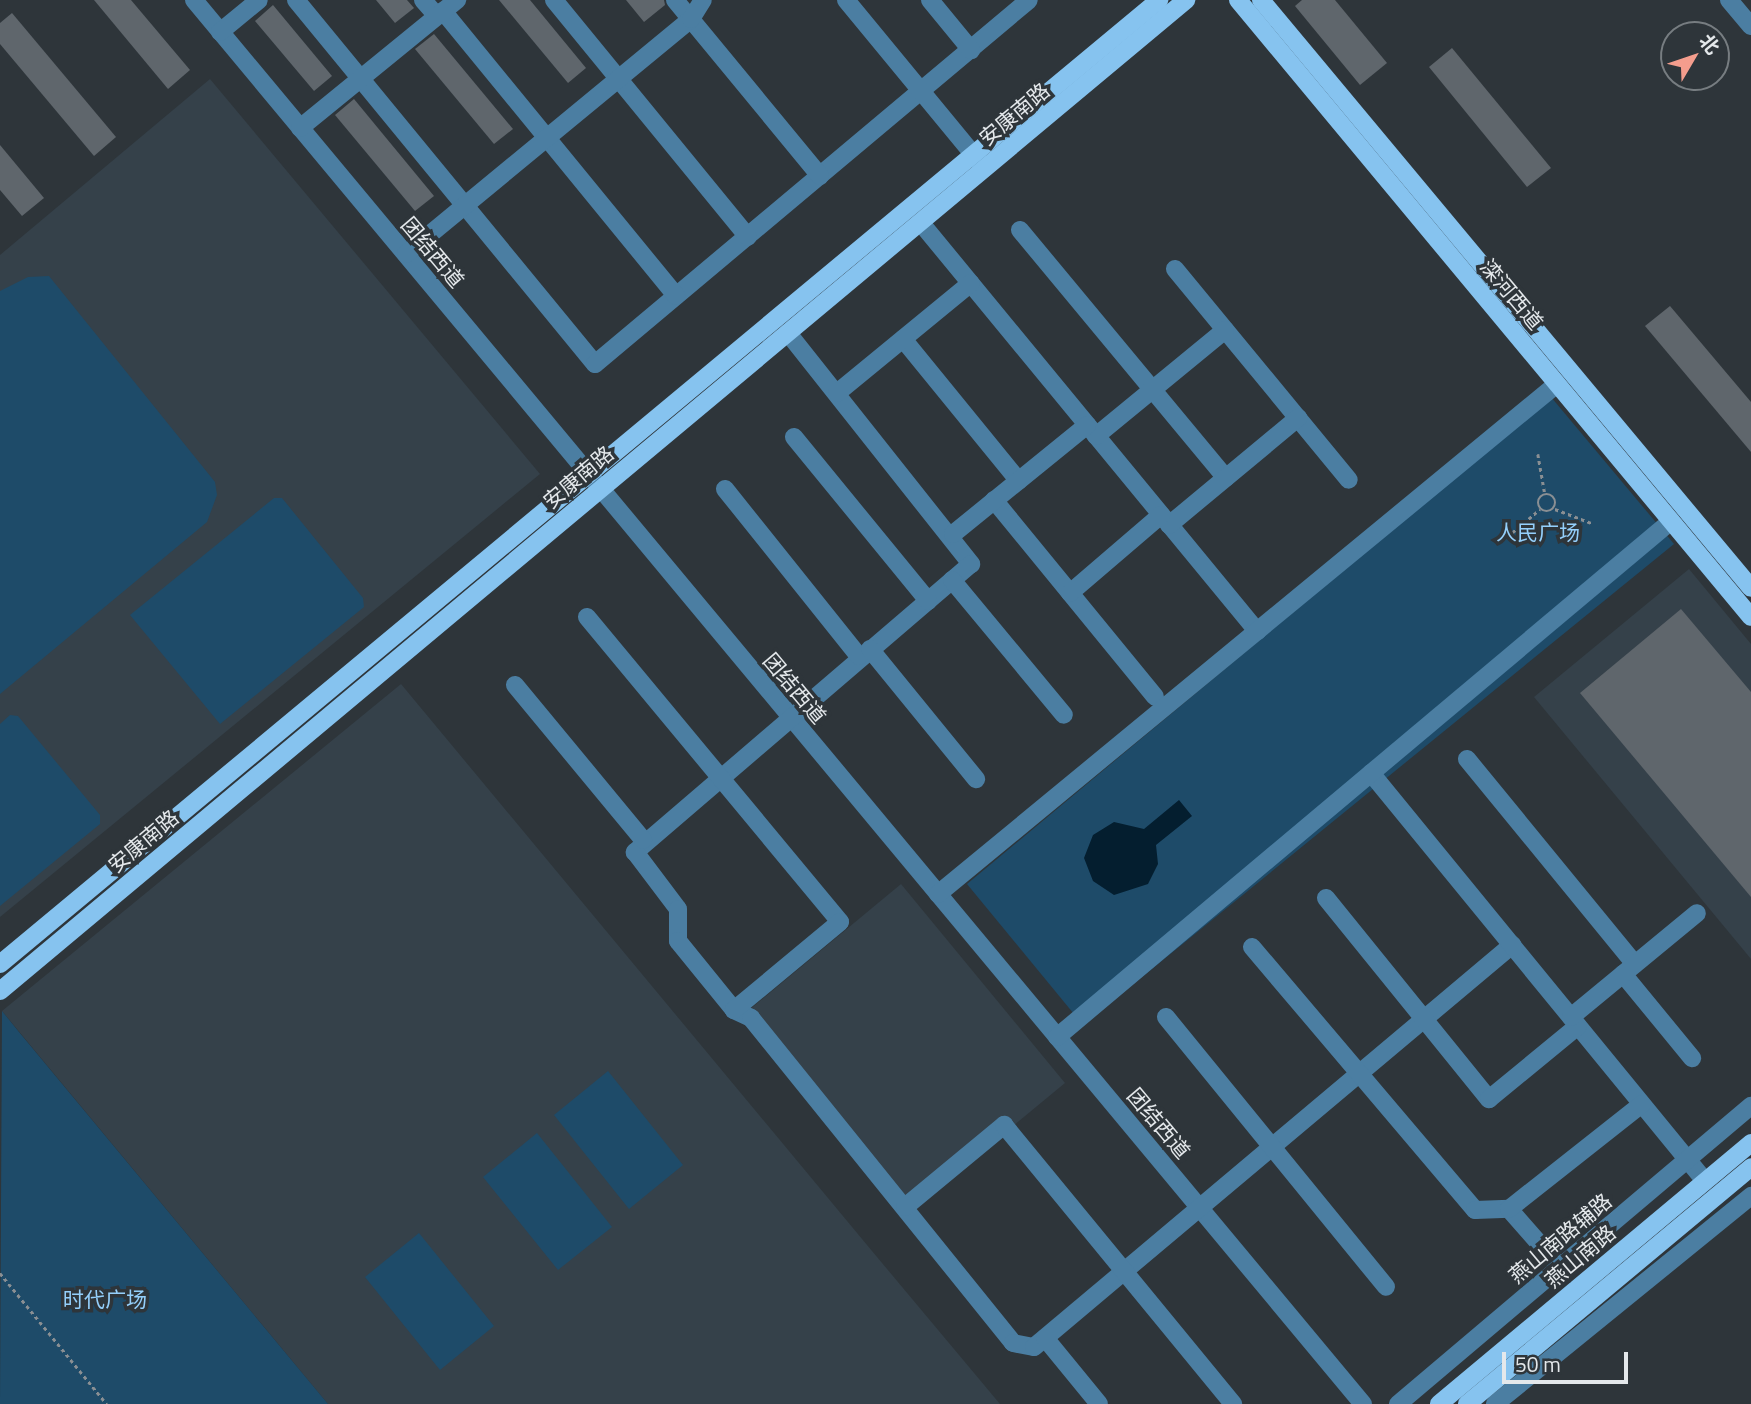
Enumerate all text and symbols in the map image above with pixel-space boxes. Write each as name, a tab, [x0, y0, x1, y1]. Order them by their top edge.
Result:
north arrow	[1660, 21, 1730, 91]
text: 北	[1693, 27, 1727, 60]
street label: 安康南路	[974, 77, 1054, 151]
street label: 团结西道	[396, 212, 470, 292]
street label: 滦河西道	[1475, 254, 1549, 334]
street label: 安康南路	[538, 440, 618, 514]
park label: 人民广场	[1496, 519, 1580, 545]
street label: 团结西道	[758, 648, 832, 728]
street label: 安康南路	[103, 804, 183, 878]
street label: 团结西道	[1122, 1083, 1196, 1163]
street label: 燕山南路辅路	[1504, 1188, 1616, 1288]
street label: 燕山南路	[1540, 1219, 1620, 1293]
park label: 时代广场	[63, 1286, 147, 1312]
scale bar	[1506, 1338, 1632, 1382]
text: 50 m	[1515, 1348, 1561, 1380]

